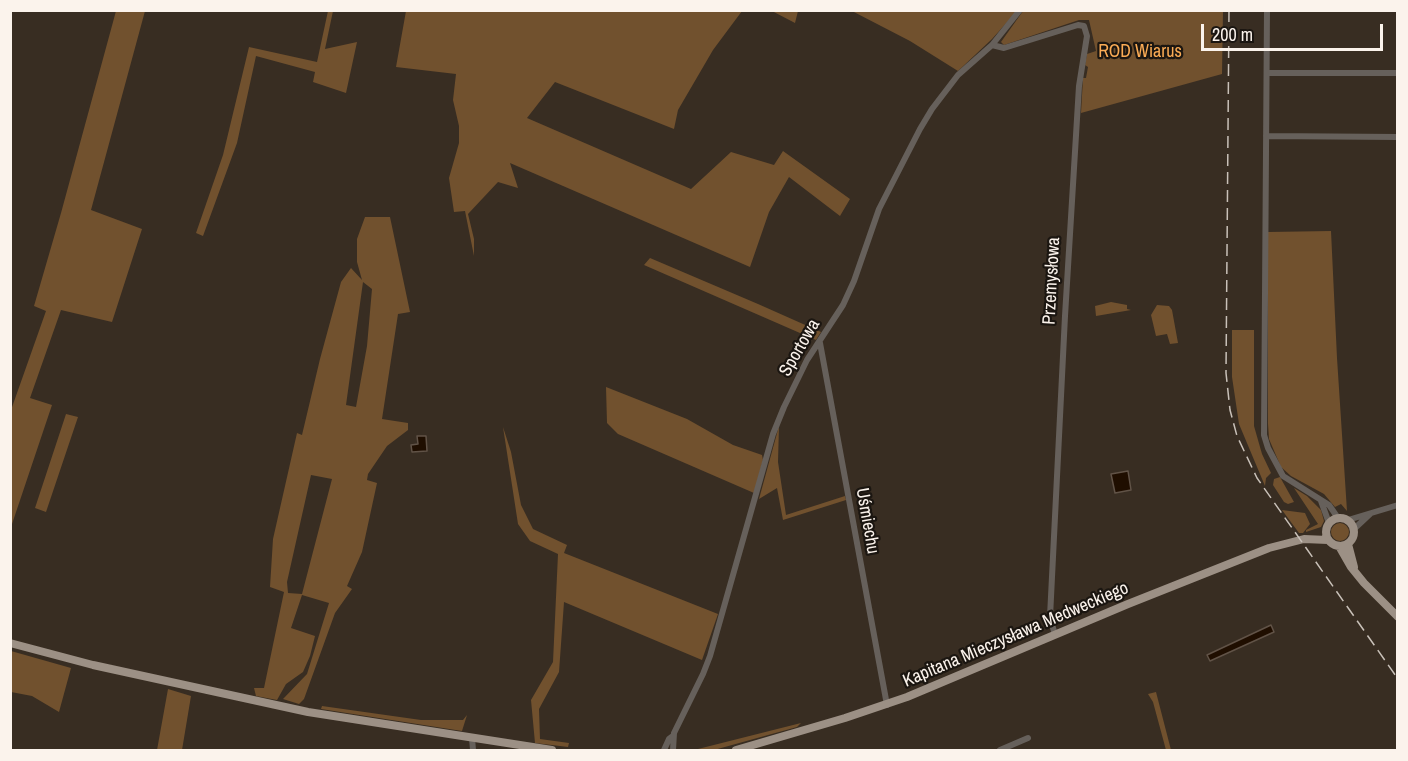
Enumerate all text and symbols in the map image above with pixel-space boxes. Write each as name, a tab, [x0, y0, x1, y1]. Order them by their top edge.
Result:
scale bar	[1204, 12, 1386, 50]
text: 200 m	[1212, 22, 1253, 47]
park label: ROD Wiarus	[1098, 41, 1182, 63]
street label: Przemysłowa	[1039, 237, 1065, 325]
street label: Sportowa	[775, 316, 825, 380]
street label: Uśmiechu	[851, 486, 883, 556]
street label: Kapitana Mieczysława Medweckiego	[900, 578, 1132, 692]

